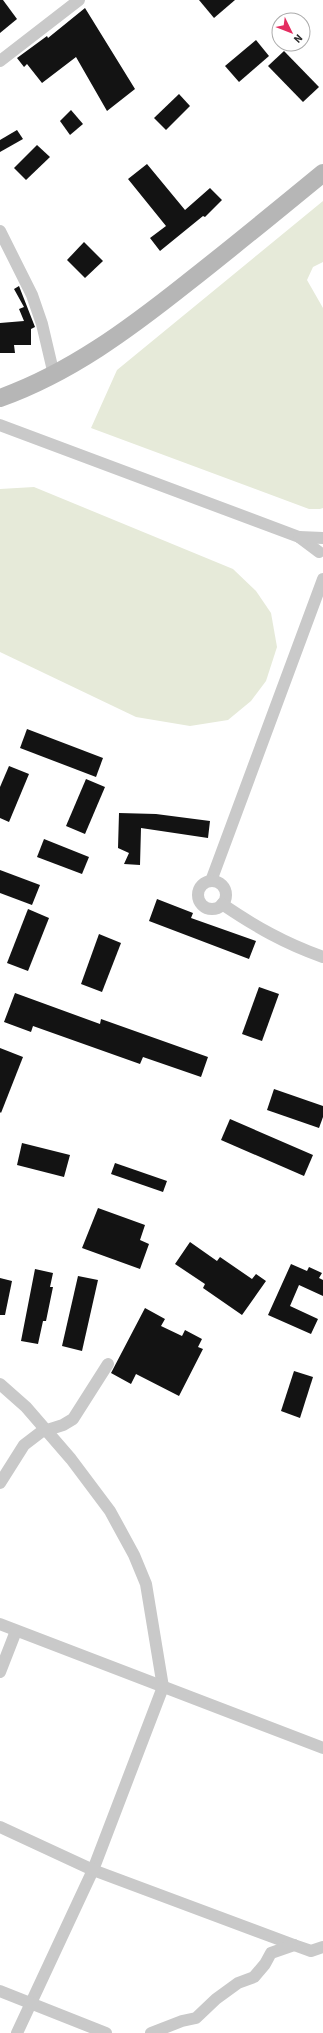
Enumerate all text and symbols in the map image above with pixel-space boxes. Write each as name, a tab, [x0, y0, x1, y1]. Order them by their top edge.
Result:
north arrow	[271, 12, 311, 52]
text: N	[290, 31, 306, 46]

